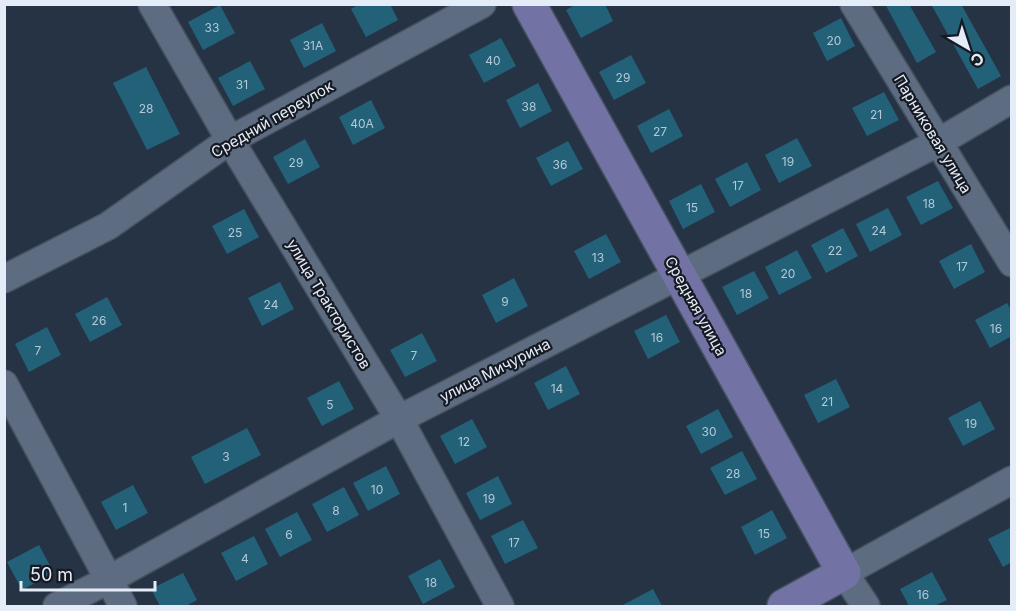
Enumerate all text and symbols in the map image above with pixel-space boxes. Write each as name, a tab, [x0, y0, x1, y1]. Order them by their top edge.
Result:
north arrow	[938, 18, 998, 78]
house number: 33	[205, 20, 219, 35]
house number: 20	[827, 33, 841, 48]
house number: 31А	[303, 38, 323, 53]
text: С	[966, 48, 988, 71]
house number: 40	[485, 53, 501, 68]
house number: 29	[616, 70, 630, 85]
street label: Парниковая улица	[890, 71, 976, 197]
street label: Средний переулок	[208, 76, 336, 162]
house number: 31	[236, 77, 248, 92]
house number: 38	[522, 99, 536, 114]
house number: 28	[139, 101, 153, 116]
house number: 21	[870, 107, 882, 122]
house number: 40А	[350, 116, 374, 131]
house number: 27	[653, 124, 667, 139]
house number: 19	[782, 154, 794, 169]
house number: 29	[289, 155, 303, 170]
house number: 36	[553, 157, 567, 172]
house number: 17	[732, 178, 744, 193]
house number: 18	[923, 196, 935, 211]
house number: 15	[686, 200, 698, 215]
house number: 24	[872, 223, 887, 238]
house number: 25	[228, 225, 242, 240]
street label: улица Трактористов	[283, 236, 375, 372]
house number: 22	[828, 243, 842, 258]
house number: 13	[592, 250, 604, 265]
street label: Средняя улица	[661, 253, 731, 359]
house number: 17	[956, 259, 968, 274]
house number: 20	[781, 266, 795, 281]
house number: 18	[740, 286, 752, 301]
house number: 9	[501, 294, 509, 309]
house number: 24	[264, 297, 279, 312]
house number: 26	[92, 313, 106, 328]
house number: 16	[990, 321, 1002, 336]
house number: 16	[651, 330, 663, 345]
street label: улица Мичурина	[437, 334, 553, 406]
house number: 7	[35, 343, 42, 358]
house number: 7	[411, 348, 418, 363]
house number: 14	[551, 381, 564, 396]
house number: 21	[821, 394, 833, 409]
house number: 5	[326, 397, 334, 412]
house number: 19	[965, 416, 977, 431]
house number: 30	[702, 424, 716, 439]
house number: 12	[458, 434, 470, 449]
house number: 3	[222, 449, 230, 464]
house number: 28	[726, 466, 740, 481]
house number: 10	[371, 482, 383, 497]
house number: 19	[483, 491, 495, 506]
house number: 1	[123, 500, 127, 515]
house number: 8	[332, 503, 340, 518]
house number: 15	[758, 526, 770, 541]
house number: 6	[285, 527, 293, 542]
house number: 17	[508, 535, 520, 550]
house number: 4	[241, 551, 249, 566]
scale bar	[21, 554, 154, 592]
text: 50 m	[30, 564, 73, 585]
house number: 18	[425, 575, 437, 590]
house number: 16	[917, 587, 929, 602]

